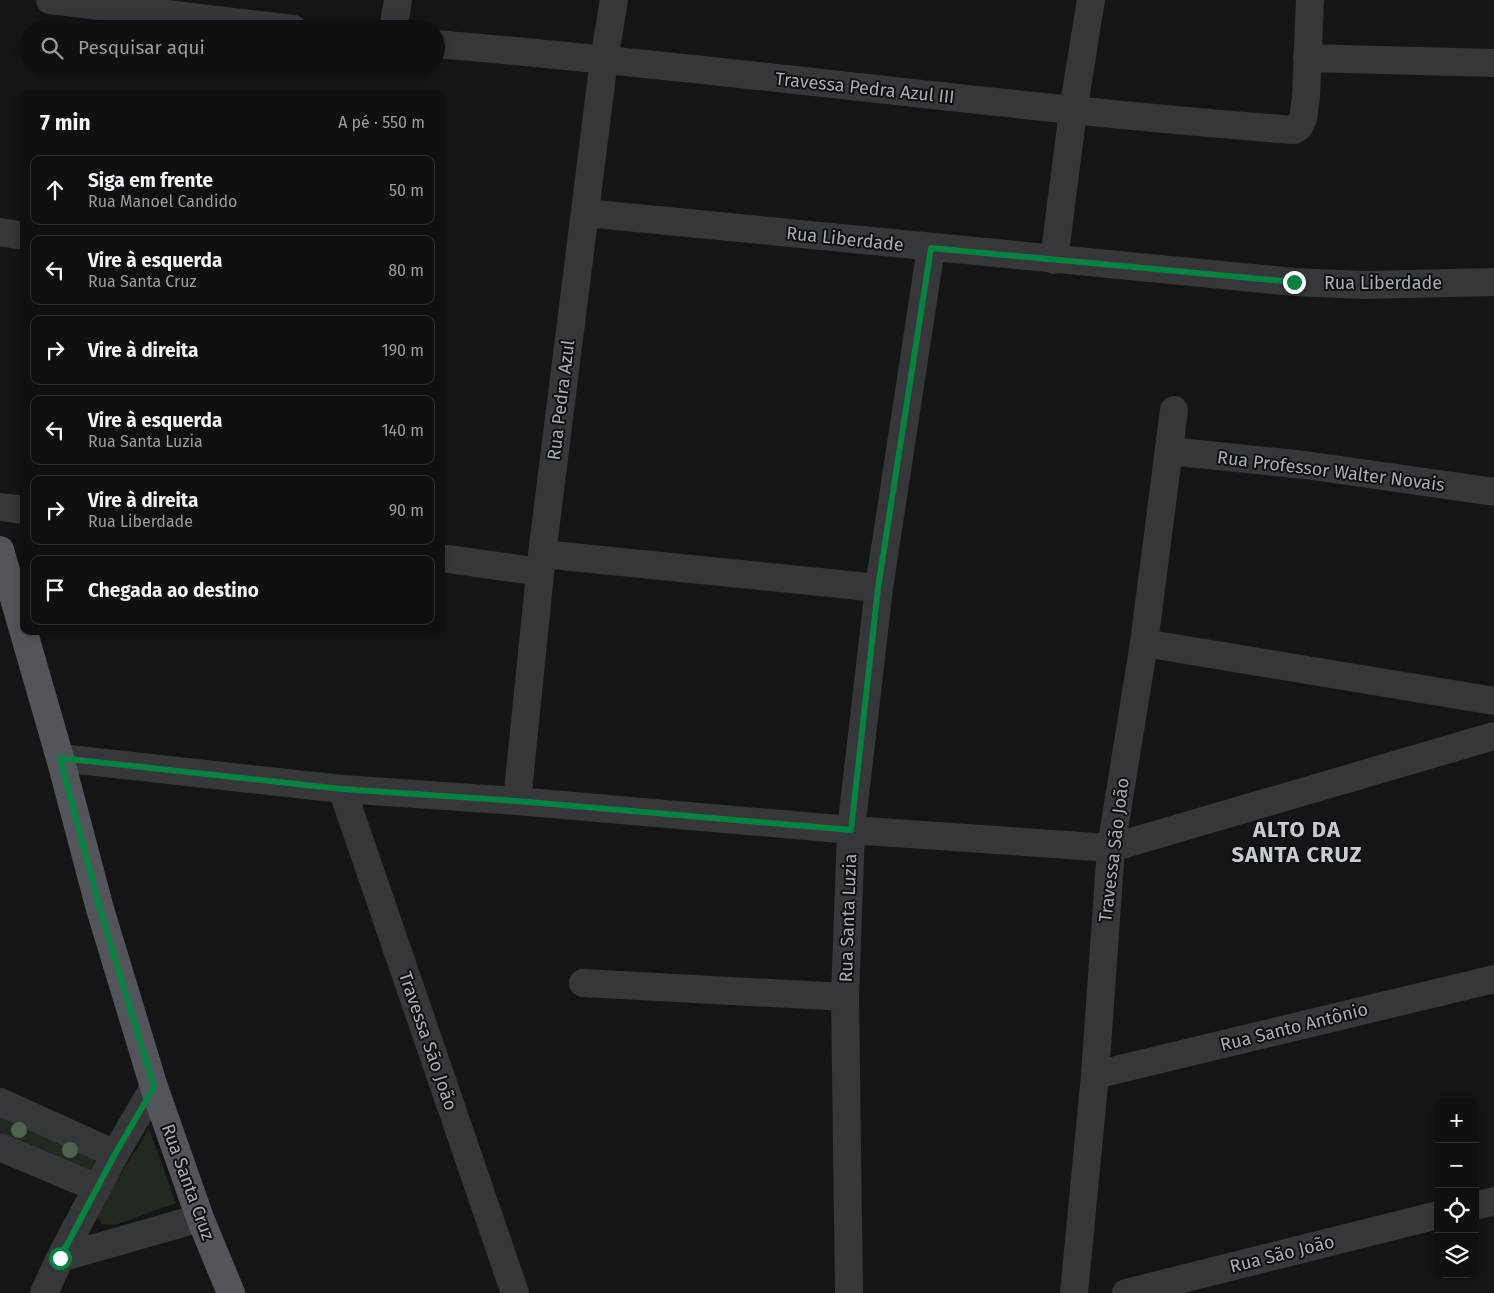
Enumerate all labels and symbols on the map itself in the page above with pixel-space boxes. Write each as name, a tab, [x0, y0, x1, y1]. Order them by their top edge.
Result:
street label: Travessa Pedra Azul III	[774, 68, 956, 108]
street label: Rua Liberdade	[785, 222, 905, 256]
route end	[1283, 271, 1306, 294]
street label: Rua Liberdade	[1324, 272, 1442, 294]
street label: Rua Pedra Azul	[543, 339, 579, 461]
street label: Rua Professor Walter Novais	[1216, 446, 1446, 496]
street label: Travessa São João	[1094, 777, 1134, 923]
district label: ALTO DA SANTA CRUZ	[1231, 816, 1363, 868]
street label: Rua Santa Luzia	[835, 853, 861, 983]
street label: Travessa São João	[394, 969, 462, 1113]
street label: Rua Santo Antônio	[1218, 998, 1370, 1056]
street label: Rua Santa Cruz	[157, 1121, 219, 1243]
street label: Rua São João	[1227, 1230, 1337, 1278]
route start	[49, 1247, 72, 1270]

